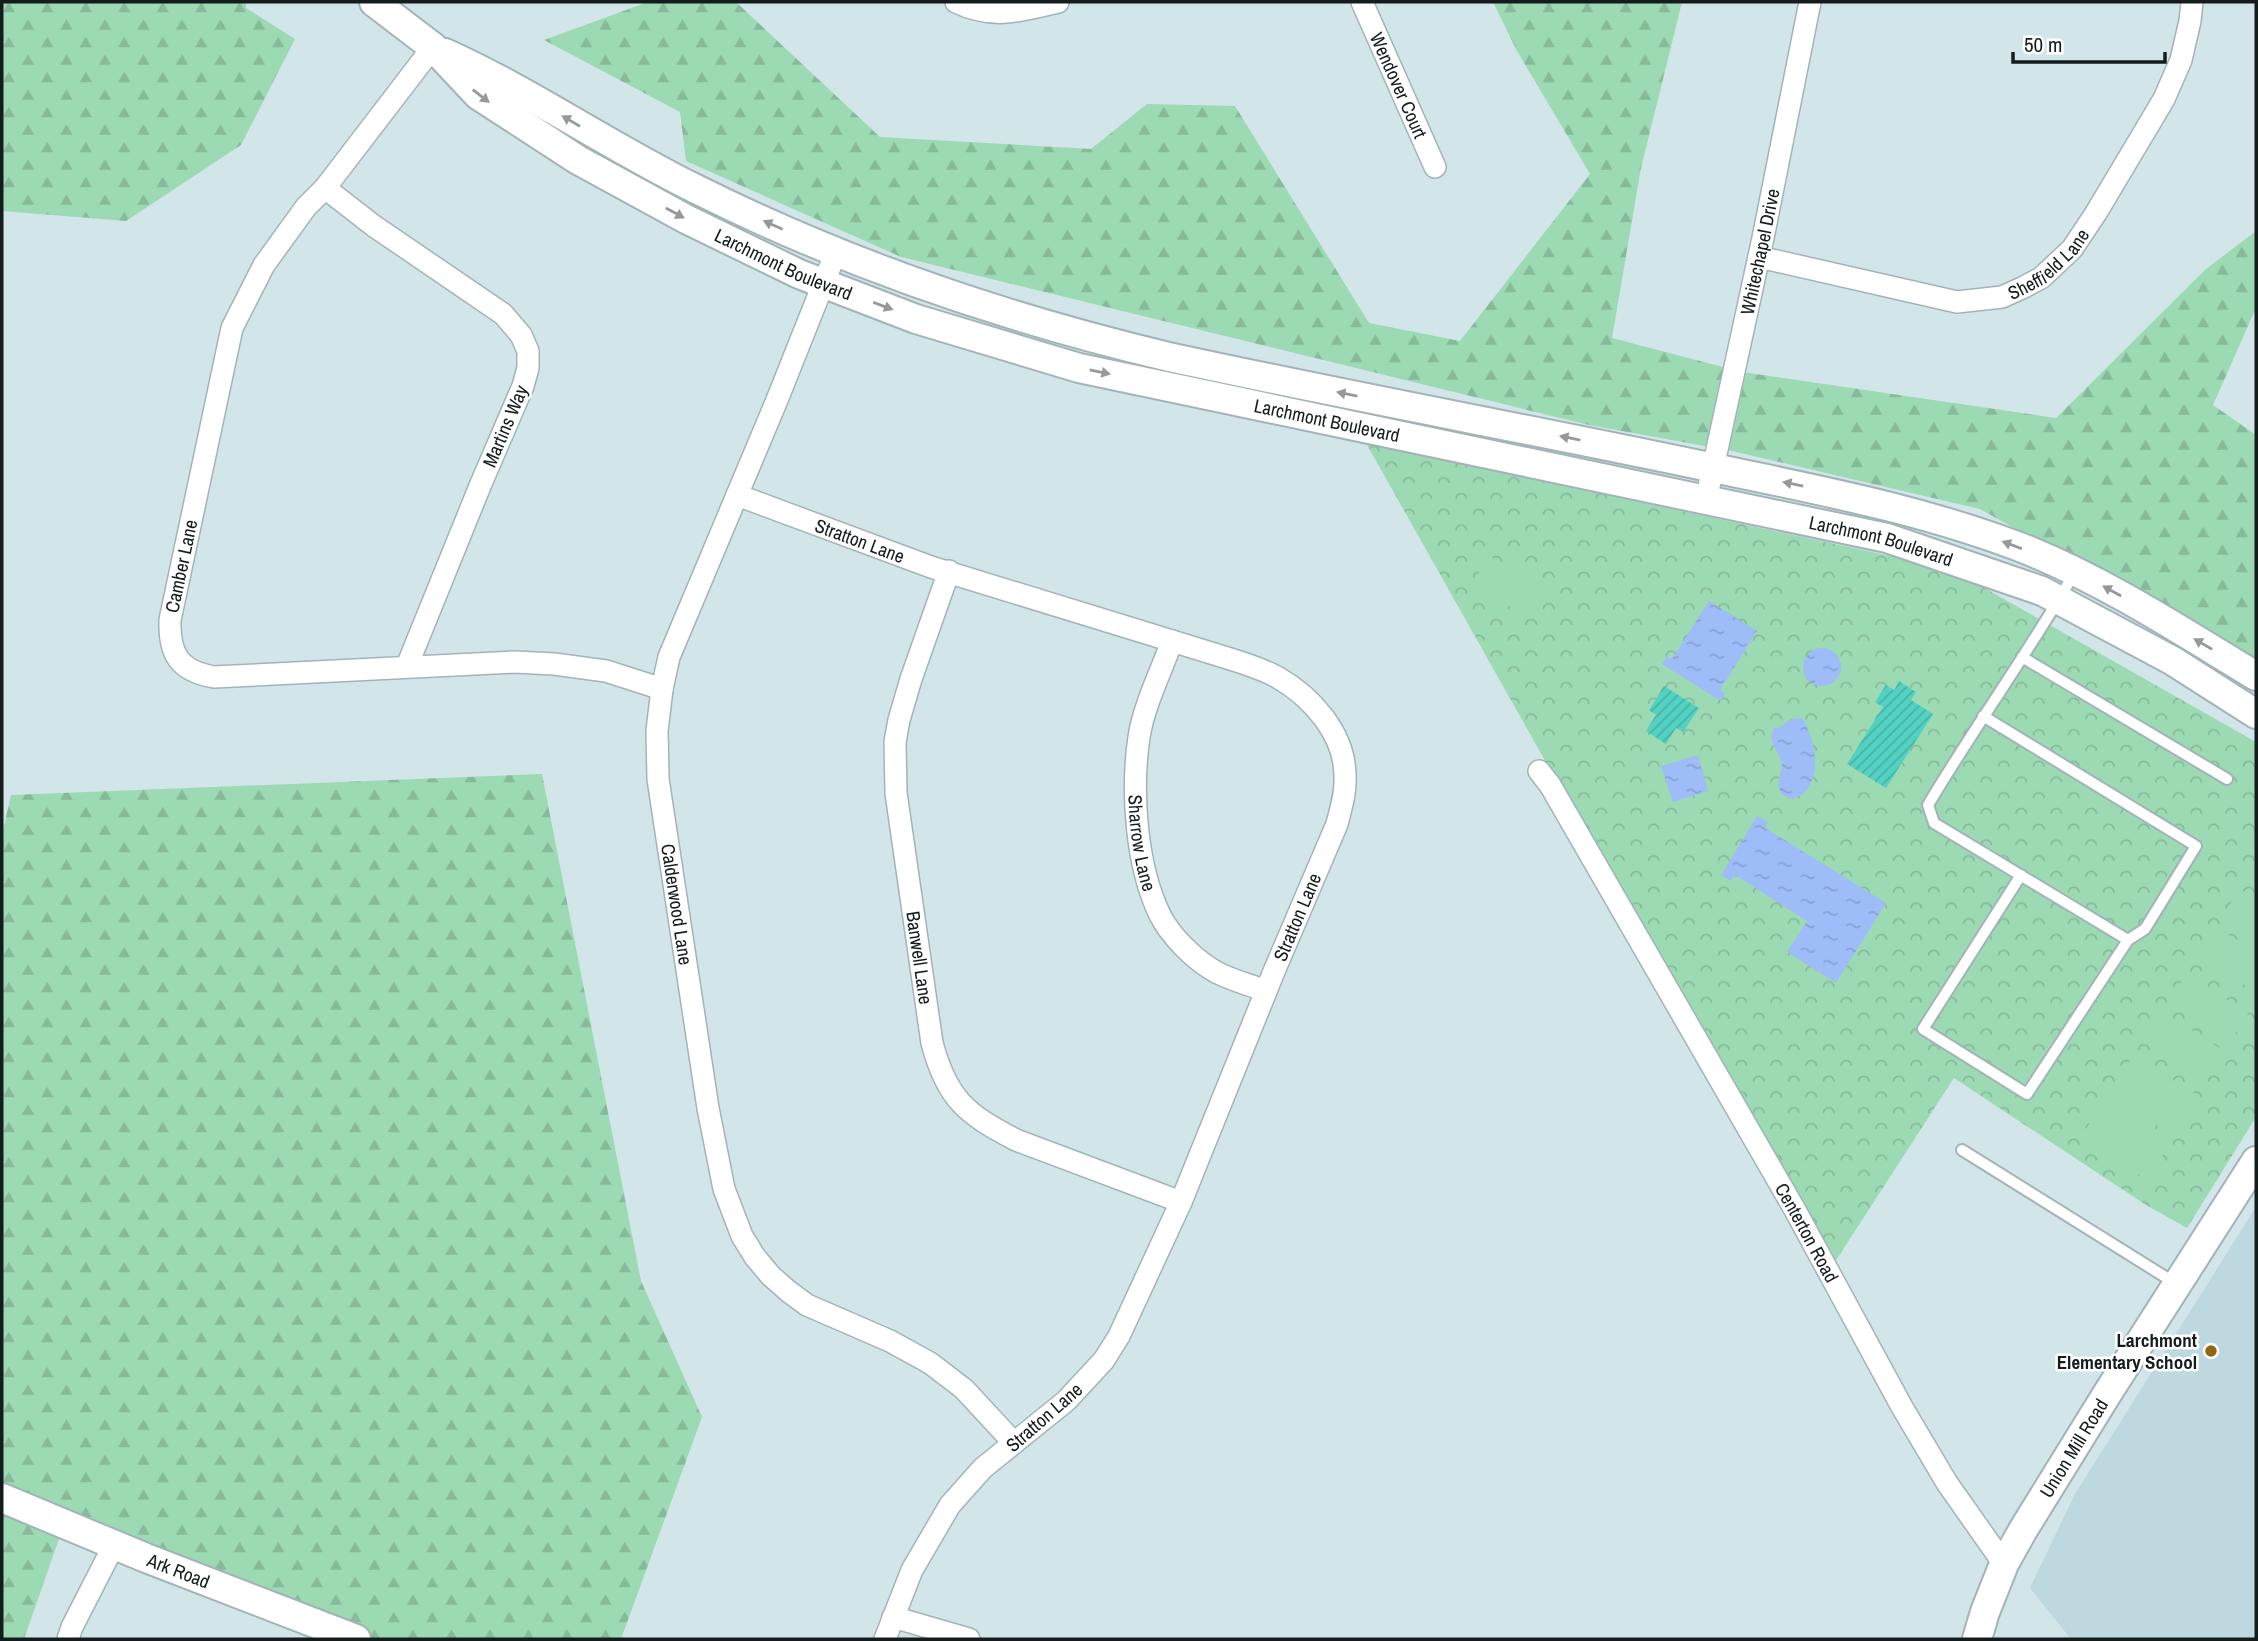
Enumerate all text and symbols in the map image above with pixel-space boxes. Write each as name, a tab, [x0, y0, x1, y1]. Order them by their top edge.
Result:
scale bar	[2013, 21, 2165, 65]
street label: Wendover Court	[1364, 28, 1434, 143]
text: 50 m	[2024, 30, 2062, 59]
one-way arrow	[471, 88, 489, 103]
one-way arrow	[561, 115, 580, 127]
street label: Whitechapel Drive	[1734, 186, 1786, 317]
one-way arrow	[665, 207, 685, 219]
one-way arrow	[763, 219, 783, 231]
street label: Larchmont Boulevard	[710, 222, 856, 306]
street label: Sheffield Lane	[2004, 223, 2095, 306]
one-way arrow	[872, 301, 893, 312]
one-way arrow	[1089, 367, 1111, 378]
street label: Martins Way	[476, 381, 534, 471]
one-way arrow	[1336, 388, 1358, 399]
street label: Larchmont Boulevard	[1252, 392, 1402, 448]
one-way arrow	[1559, 433, 1581, 444]
one-way arrow	[1782, 479, 1804, 490]
street label: Larchmont Boulevard	[1807, 509, 1956, 573]
street label: Stratton Lane	[811, 512, 908, 569]
street label: Camber Lane	[158, 517, 204, 615]
one-way arrow	[2002, 539, 2023, 550]
one-way arrow	[2103, 585, 2122, 597]
one-way arrow	[2193, 638, 2212, 650]
street label: Sharrow Lane	[1122, 794, 1163, 894]
street label: Calderwood Lane	[655, 842, 699, 967]
street label: Stratton Lane	[1267, 869, 1327, 965]
street label: Banwell Lane	[900, 910, 939, 1006]
street label: Centerton Road	[1769, 1178, 1845, 1287]
place label: Larchmont Elementary School	[2057, 1327, 2197, 1375]
marker: Larchmont Elementary School	[2203, 1343, 2219, 1359]
street label: Stratton Lane	[1000, 1376, 1088, 1458]
street label: Union Mill Road	[2033, 1394, 2114, 1502]
street label: Ark Road	[143, 1546, 214, 1594]

